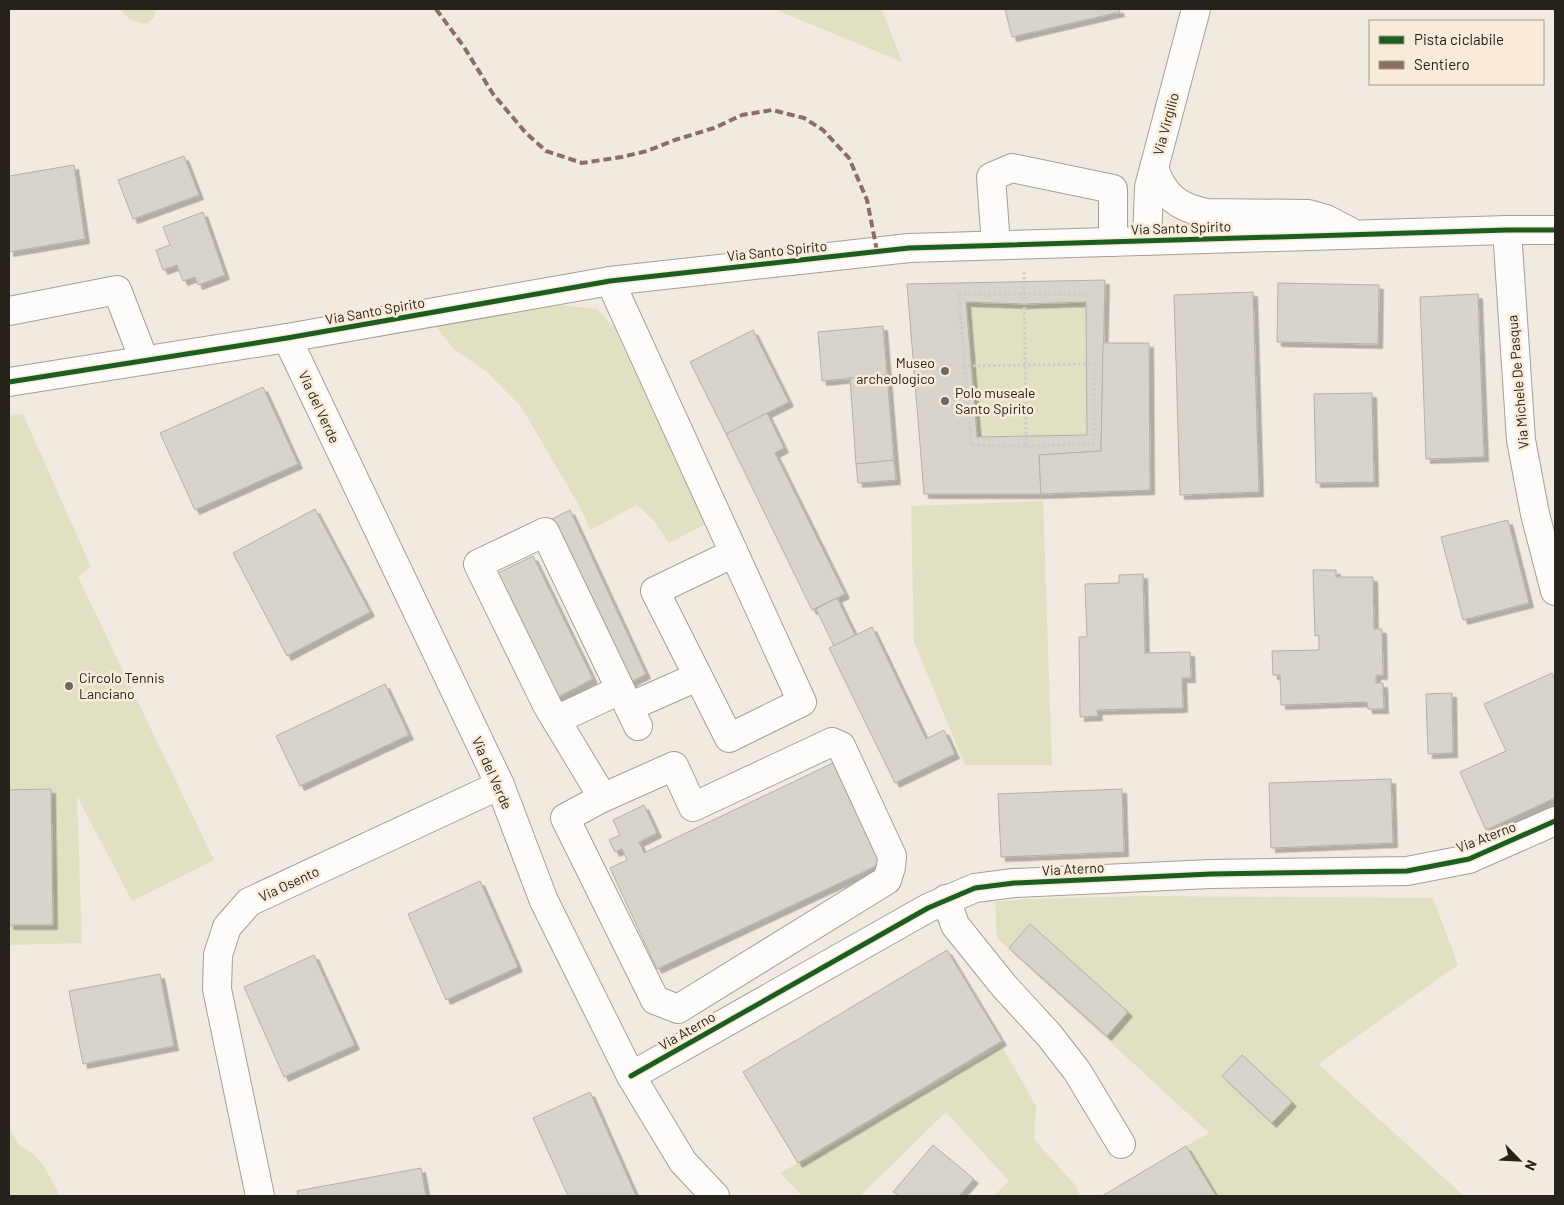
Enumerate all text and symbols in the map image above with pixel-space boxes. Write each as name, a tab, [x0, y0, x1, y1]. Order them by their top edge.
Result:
legend	[1369, 20, 1544, 85]
text: Pista ciclabile	[1414, 30, 1504, 48]
text: Sentiero	[1414, 55, 1470, 73]
street label: Via Virgilio	[1149, 91, 1182, 157]
street label: Via Santo Spirito	[1130, 217, 1232, 238]
street label: Via Santo Spirito	[726, 237, 828, 264]
street label: Via Santo Spirito	[324, 293, 426, 328]
street label: Via Michele De Pasqua	[1503, 314, 1532, 450]
place label: Museo archeologico	[856, 354, 935, 387]
marker: Museo archeologico	[939, 365, 951, 377]
street label: Via del Verde	[295, 368, 344, 446]
place label: Polo museale Santo Spirito	[955, 384, 1035, 417]
marker: Polo museale Santo Spirito	[939, 395, 951, 407]
place label: Circolo Tennis Lanciano	[79, 669, 165, 702]
marker: Circolo Tennis Lanciano	[63, 680, 75, 692]
street label: Via del Verde	[469, 734, 516, 812]
street label: Via Aterno	[1454, 817, 1518, 856]
street label: Via Aterno	[1041, 858, 1105, 879]
street label: Via Osento	[256, 862, 322, 905]
street label: Via Aterno	[655, 1008, 718, 1054]
north arrow	[1494, 1135, 1544, 1185]
text: N	[1522, 1158, 1541, 1173]

